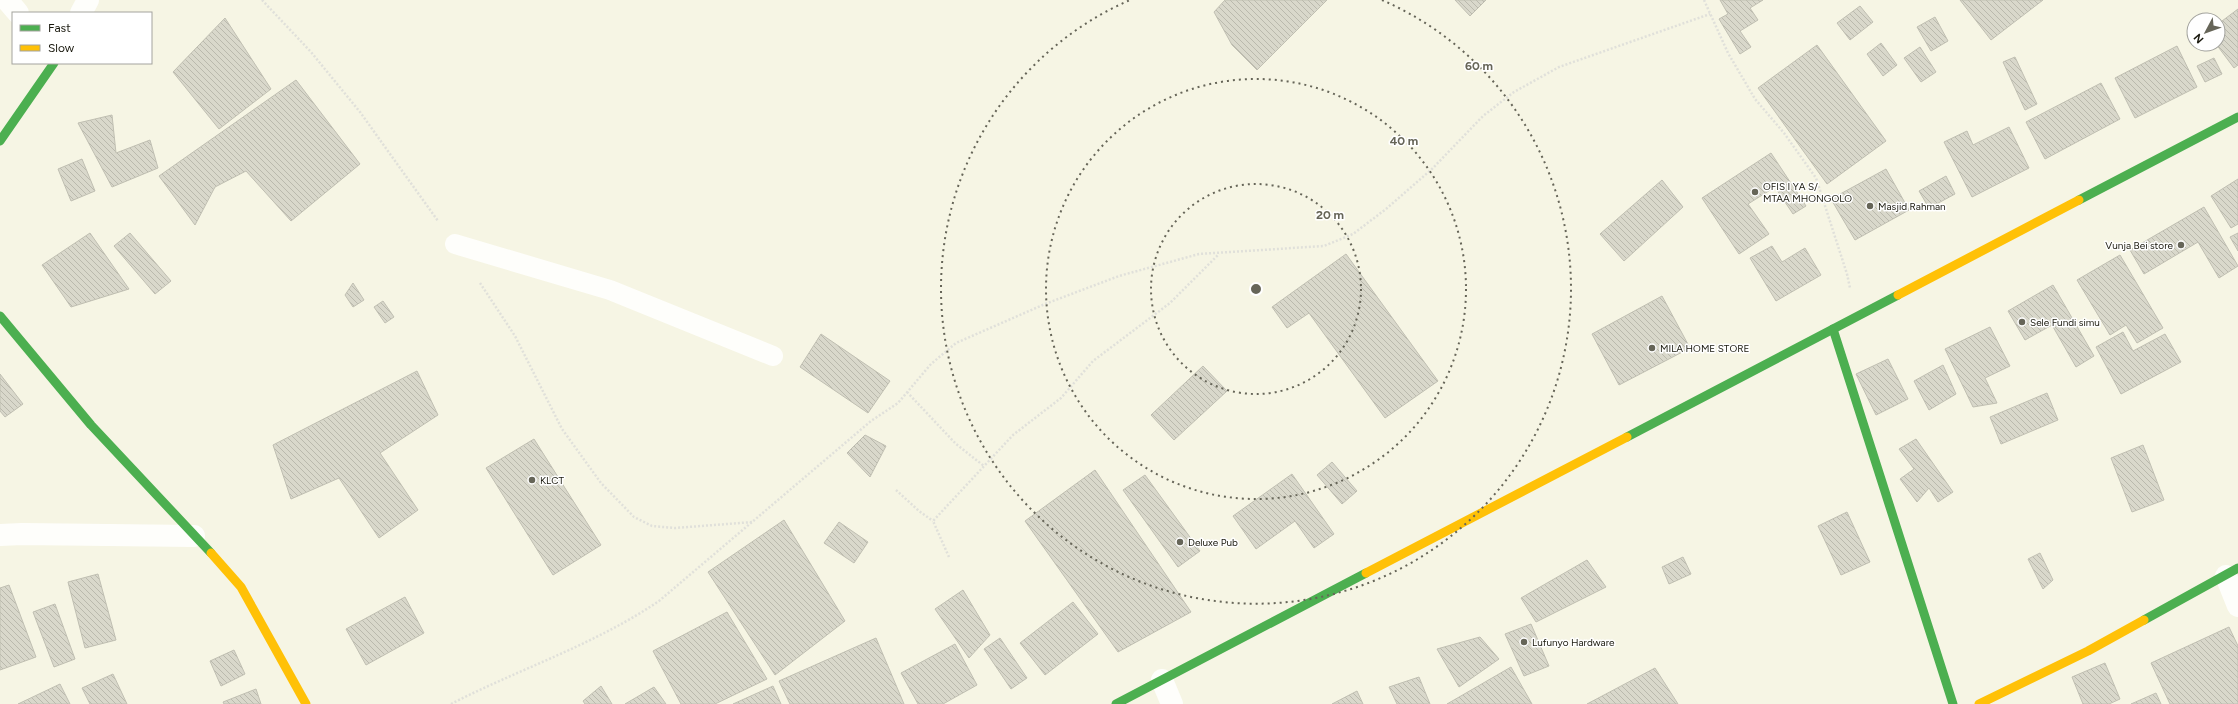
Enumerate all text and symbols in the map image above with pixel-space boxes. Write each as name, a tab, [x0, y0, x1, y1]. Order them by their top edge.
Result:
legend	[12, 12, 152, 64]
north arrow	[2186, 12, 2226, 52]
text: Fast	[48, 21, 71, 35]
text: N	[2191, 31, 2207, 46]
text: Slow	[48, 41, 75, 55]
text: 60 m	[1465, 59, 1493, 73]
text: 40 m	[1390, 134, 1418, 148]
place label: OFIS I YA S/ MTAA MHONGOLO	[1763, 180, 1852, 205]
marker: OFIS I YA S/ MTAA MHONGOLO	[1750, 187, 1760, 197]
place label: Masjid Rahman	[1878, 200, 1946, 213]
marker: Masjid Rahman	[1865, 201, 1875, 211]
text: 20 m	[1316, 208, 1344, 222]
place label: Vunja Bei store	[2105, 239, 2174, 252]
marker: Vunja Bei store	[2176, 240, 2186, 250]
centre of rings	[1249, 282, 1263, 296]
place label: Sele Fundi simu	[2030, 316, 2100, 329]
marker: Sele Fundi simu	[2017, 317, 2027, 327]
place label: MILA HOME STORE	[1660, 342, 1749, 355]
marker: MILA HOME STORE	[1647, 343, 1657, 353]
place label: KLCT	[540, 474, 565, 487]
marker: KLCT	[527, 475, 537, 485]
place label: Deluxe Pub	[1188, 536, 1238, 549]
marker: Deluxe Pub	[1175, 537, 1185, 547]
place label: Lufunyo Hardware	[1532, 636, 1615, 649]
marker: Lufunyo Hardware	[1519, 637, 1529, 647]

